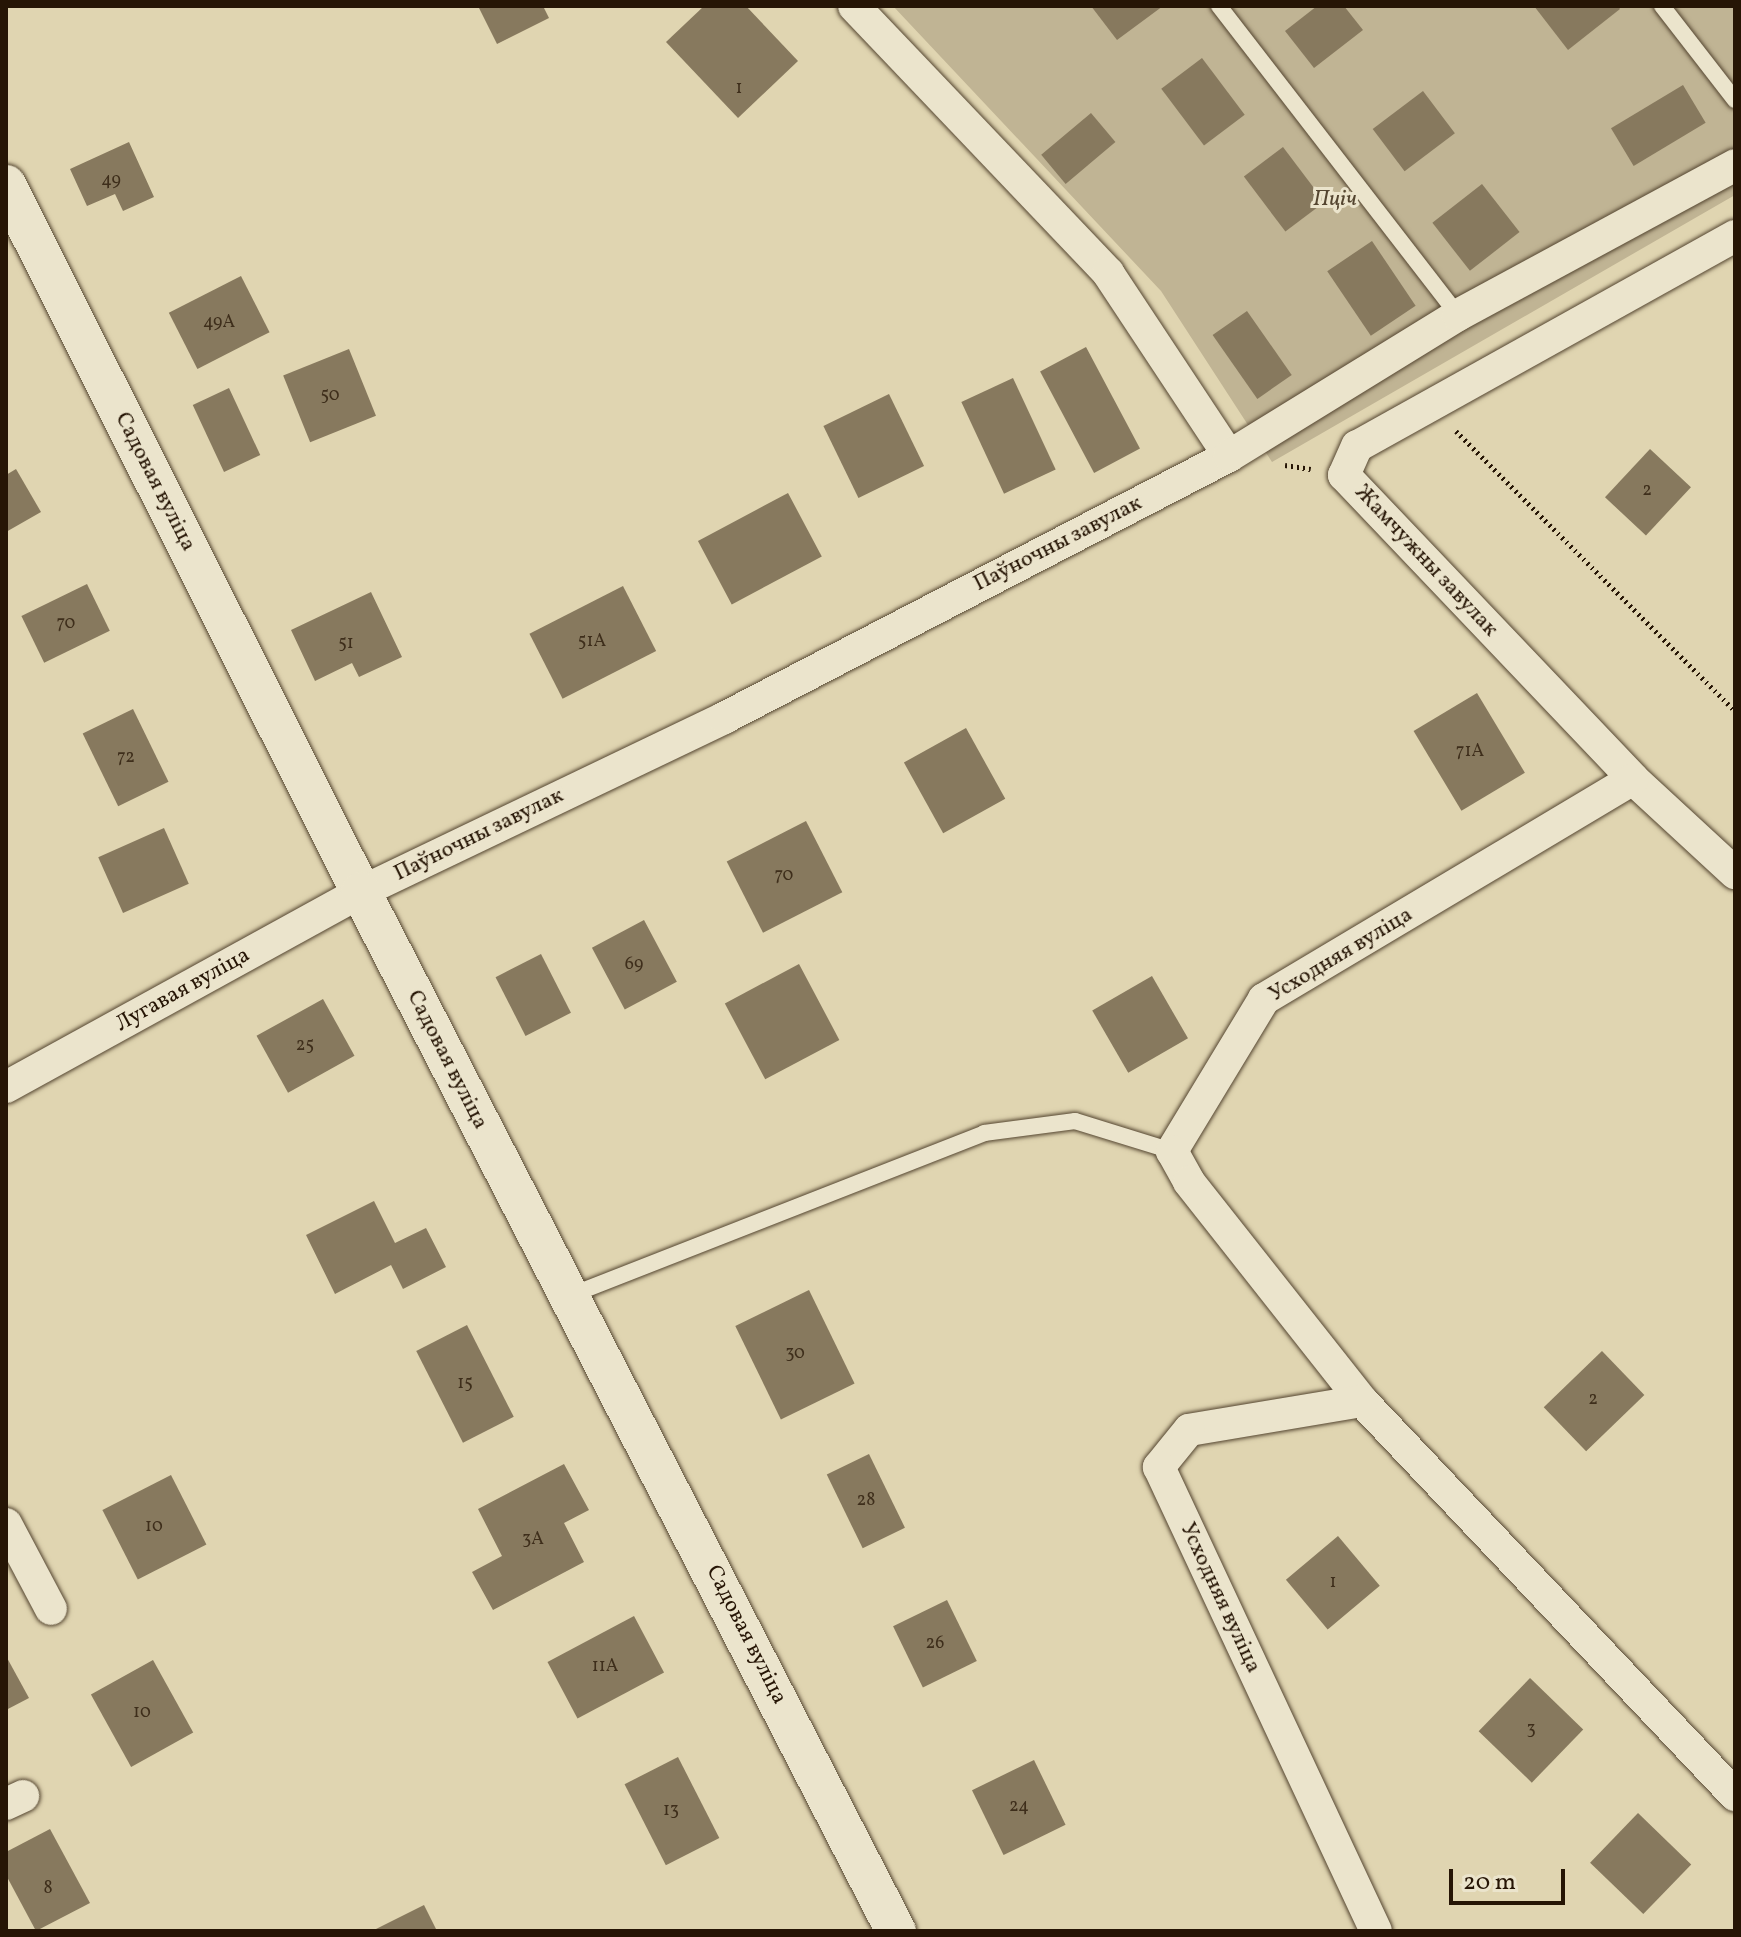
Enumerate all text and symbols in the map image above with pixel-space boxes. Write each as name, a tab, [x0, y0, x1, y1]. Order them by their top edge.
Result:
house number: 1	[736, 78, 742, 100]
house number: 49	[101, 170, 121, 192]
park label: Пціч	[1313, 187, 1357, 213]
house number: 49А	[203, 312, 235, 334]
house number: 50	[320, 385, 340, 407]
street label: Садовая вуліца	[109, 408, 201, 556]
street label: Жамчужны завулак	[1349, 480, 1503, 642]
house number: 2	[1642, 480, 1652, 502]
street label: Паўночны завулак	[970, 490, 1146, 598]
house number: 70	[57, 613, 75, 635]
house number: 51А	[578, 631, 606, 653]
house number: 51	[338, 633, 354, 655]
house number: 71А	[1456, 741, 1484, 763]
house number: 72	[117, 747, 135, 769]
street label: Паўночны завулак	[390, 783, 568, 887]
house number: 70	[775, 865, 793, 887]
street label: Усходняя вуліца	[1264, 902, 1418, 1008]
street label: Лугавая вуліца	[111, 942, 255, 1038]
house number: 69	[625, 954, 643, 976]
street label: Садовая вуліца	[401, 986, 493, 1134]
house number: 25	[296, 1035, 314, 1057]
house number: 30	[785, 1343, 805, 1365]
house number: 15	[457, 1373, 473, 1395]
house number: 2	[1588, 1389, 1598, 1411]
house number: 28	[857, 1490, 875, 1512]
house number: 10	[145, 1516, 163, 1538]
street label: Усходняя вуліца	[1174, 1519, 1266, 1677]
house number: 3А	[522, 1529, 544, 1551]
street label: Садовая вуліца	[700, 1561, 792, 1709]
house number: 1	[1330, 1572, 1336, 1594]
house number: 26	[926, 1633, 944, 1655]
house number: 11А	[592, 1656, 618, 1678]
house number: 10	[133, 1702, 151, 1724]
house number: 3	[1526, 1719, 1536, 1741]
house number: 24	[1009, 1796, 1029, 1818]
house number: 13	[663, 1800, 679, 1822]
scale bar	[1453, 1853, 1569, 1903]
text: 20 m	[1463, 1866, 1516, 1900]
house number: 8	[43, 1878, 53, 1900]

